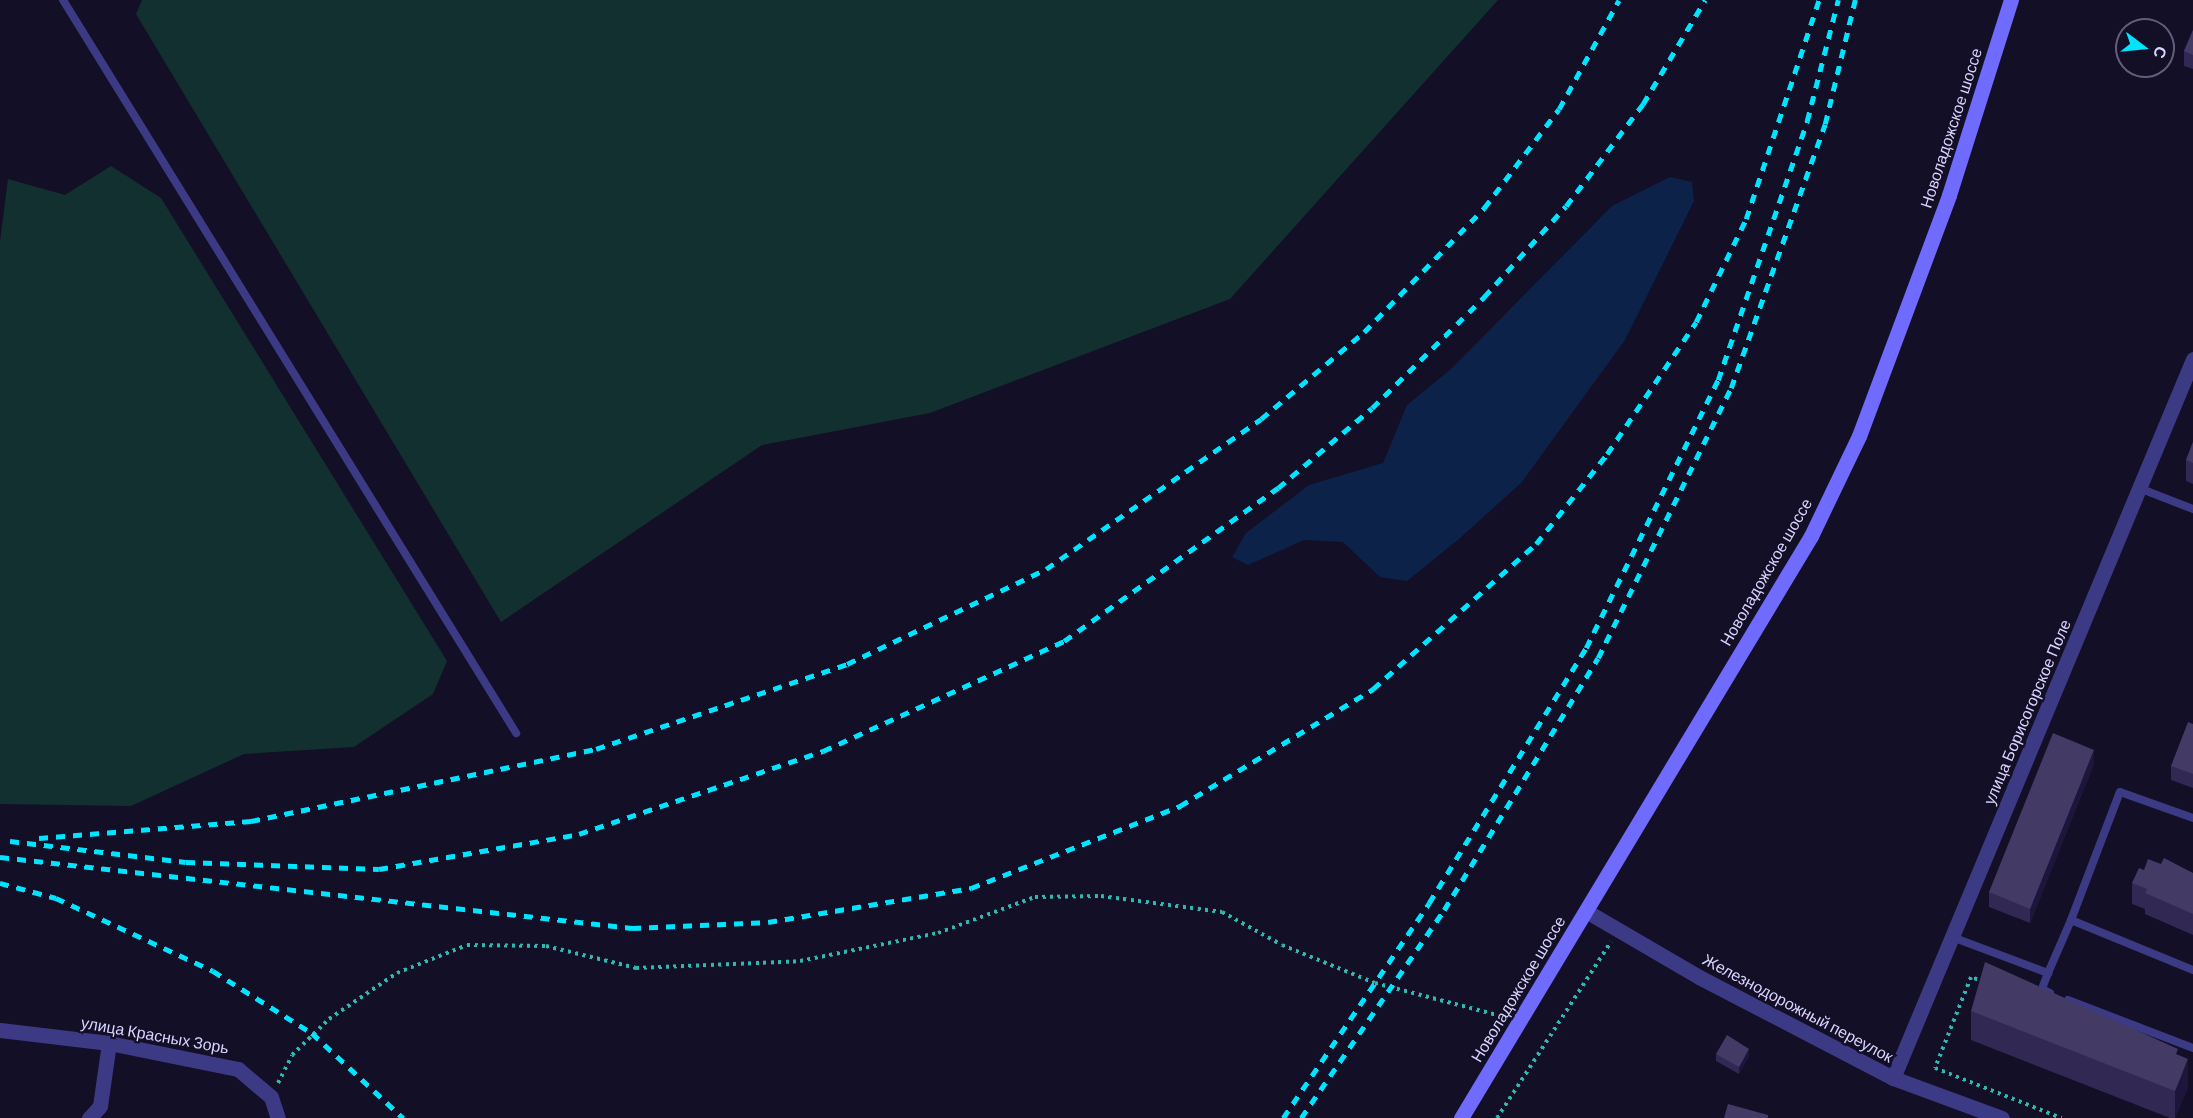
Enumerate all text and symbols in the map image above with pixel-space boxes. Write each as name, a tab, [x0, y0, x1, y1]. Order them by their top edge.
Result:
north arrow	[2115, 18, 2175, 78]
text: С	[2150, 44, 2172, 61]
street label: Новоладожское шоссе	[1916, 46, 1986, 210]
street label: Новоладожское шоссе	[1716, 495, 1816, 649]
street label: улица Борисогорское Поле	[1979, 617, 2075, 807]
street label: Новоладожское шоссе	[1467, 912, 1569, 1066]
street label: Железнодорожный переулок	[1700, 950, 1896, 1066]
street label: улица Красных Зорь	[80, 1013, 230, 1057]

